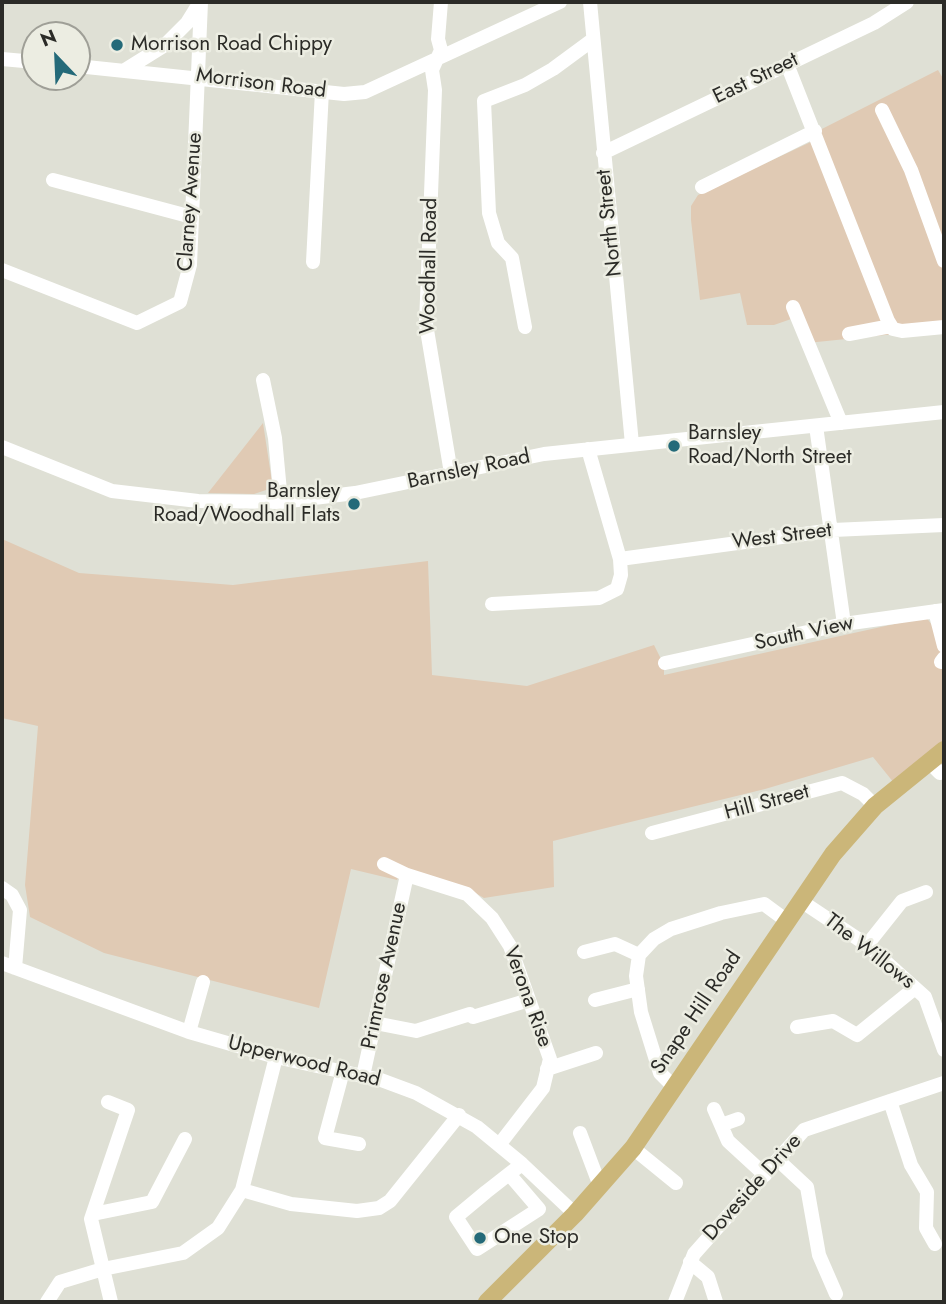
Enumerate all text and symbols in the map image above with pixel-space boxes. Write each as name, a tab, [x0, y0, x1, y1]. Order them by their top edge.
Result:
north arrow	[21, 21, 91, 91]
text: N	[36, 23, 61, 53]
place label: Morrison Road Chippy	[131, 32, 332, 58]
marker: Morrison Road Chippy	[109, 37, 125, 53]
street label: East Street	[709, 48, 803, 110]
street label: Morrison Road	[195, 64, 327, 104]
street label: Clarney Avenue	[174, 132, 208, 272]
street label: North Street	[592, 168, 628, 278]
street label: Woodhall Road	[416, 198, 444, 334]
place label: Barnsley Road/North Street	[688, 421, 852, 471]
marker: Barnsley Road/North Street	[666, 438, 682, 454]
street label: Barnsley Road	[405, 445, 533, 495]
place label: Barnsley Road/Woodhall Flats	[153, 479, 340, 529]
marker: Barnsley Road/Woodhall Flats	[346, 496, 362, 512]
street label: West Street	[731, 518, 833, 556]
street label: South View	[752, 611, 856, 657]
street label: Hill Street	[722, 780, 812, 826]
street label: Primrose Avenue	[357, 900, 413, 1052]
street label: The Willows	[819, 909, 919, 995]
street label: Verona Rise	[497, 943, 557, 1051]
street label: Snape Hill Road	[646, 946, 748, 1080]
street label: Upperwood Road	[225, 1031, 383, 1093]
street label: Doveside Drive	[699, 1129, 807, 1247]
place label: One Stop	[494, 1225, 579, 1251]
marker: One Stop	[472, 1230, 488, 1246]

